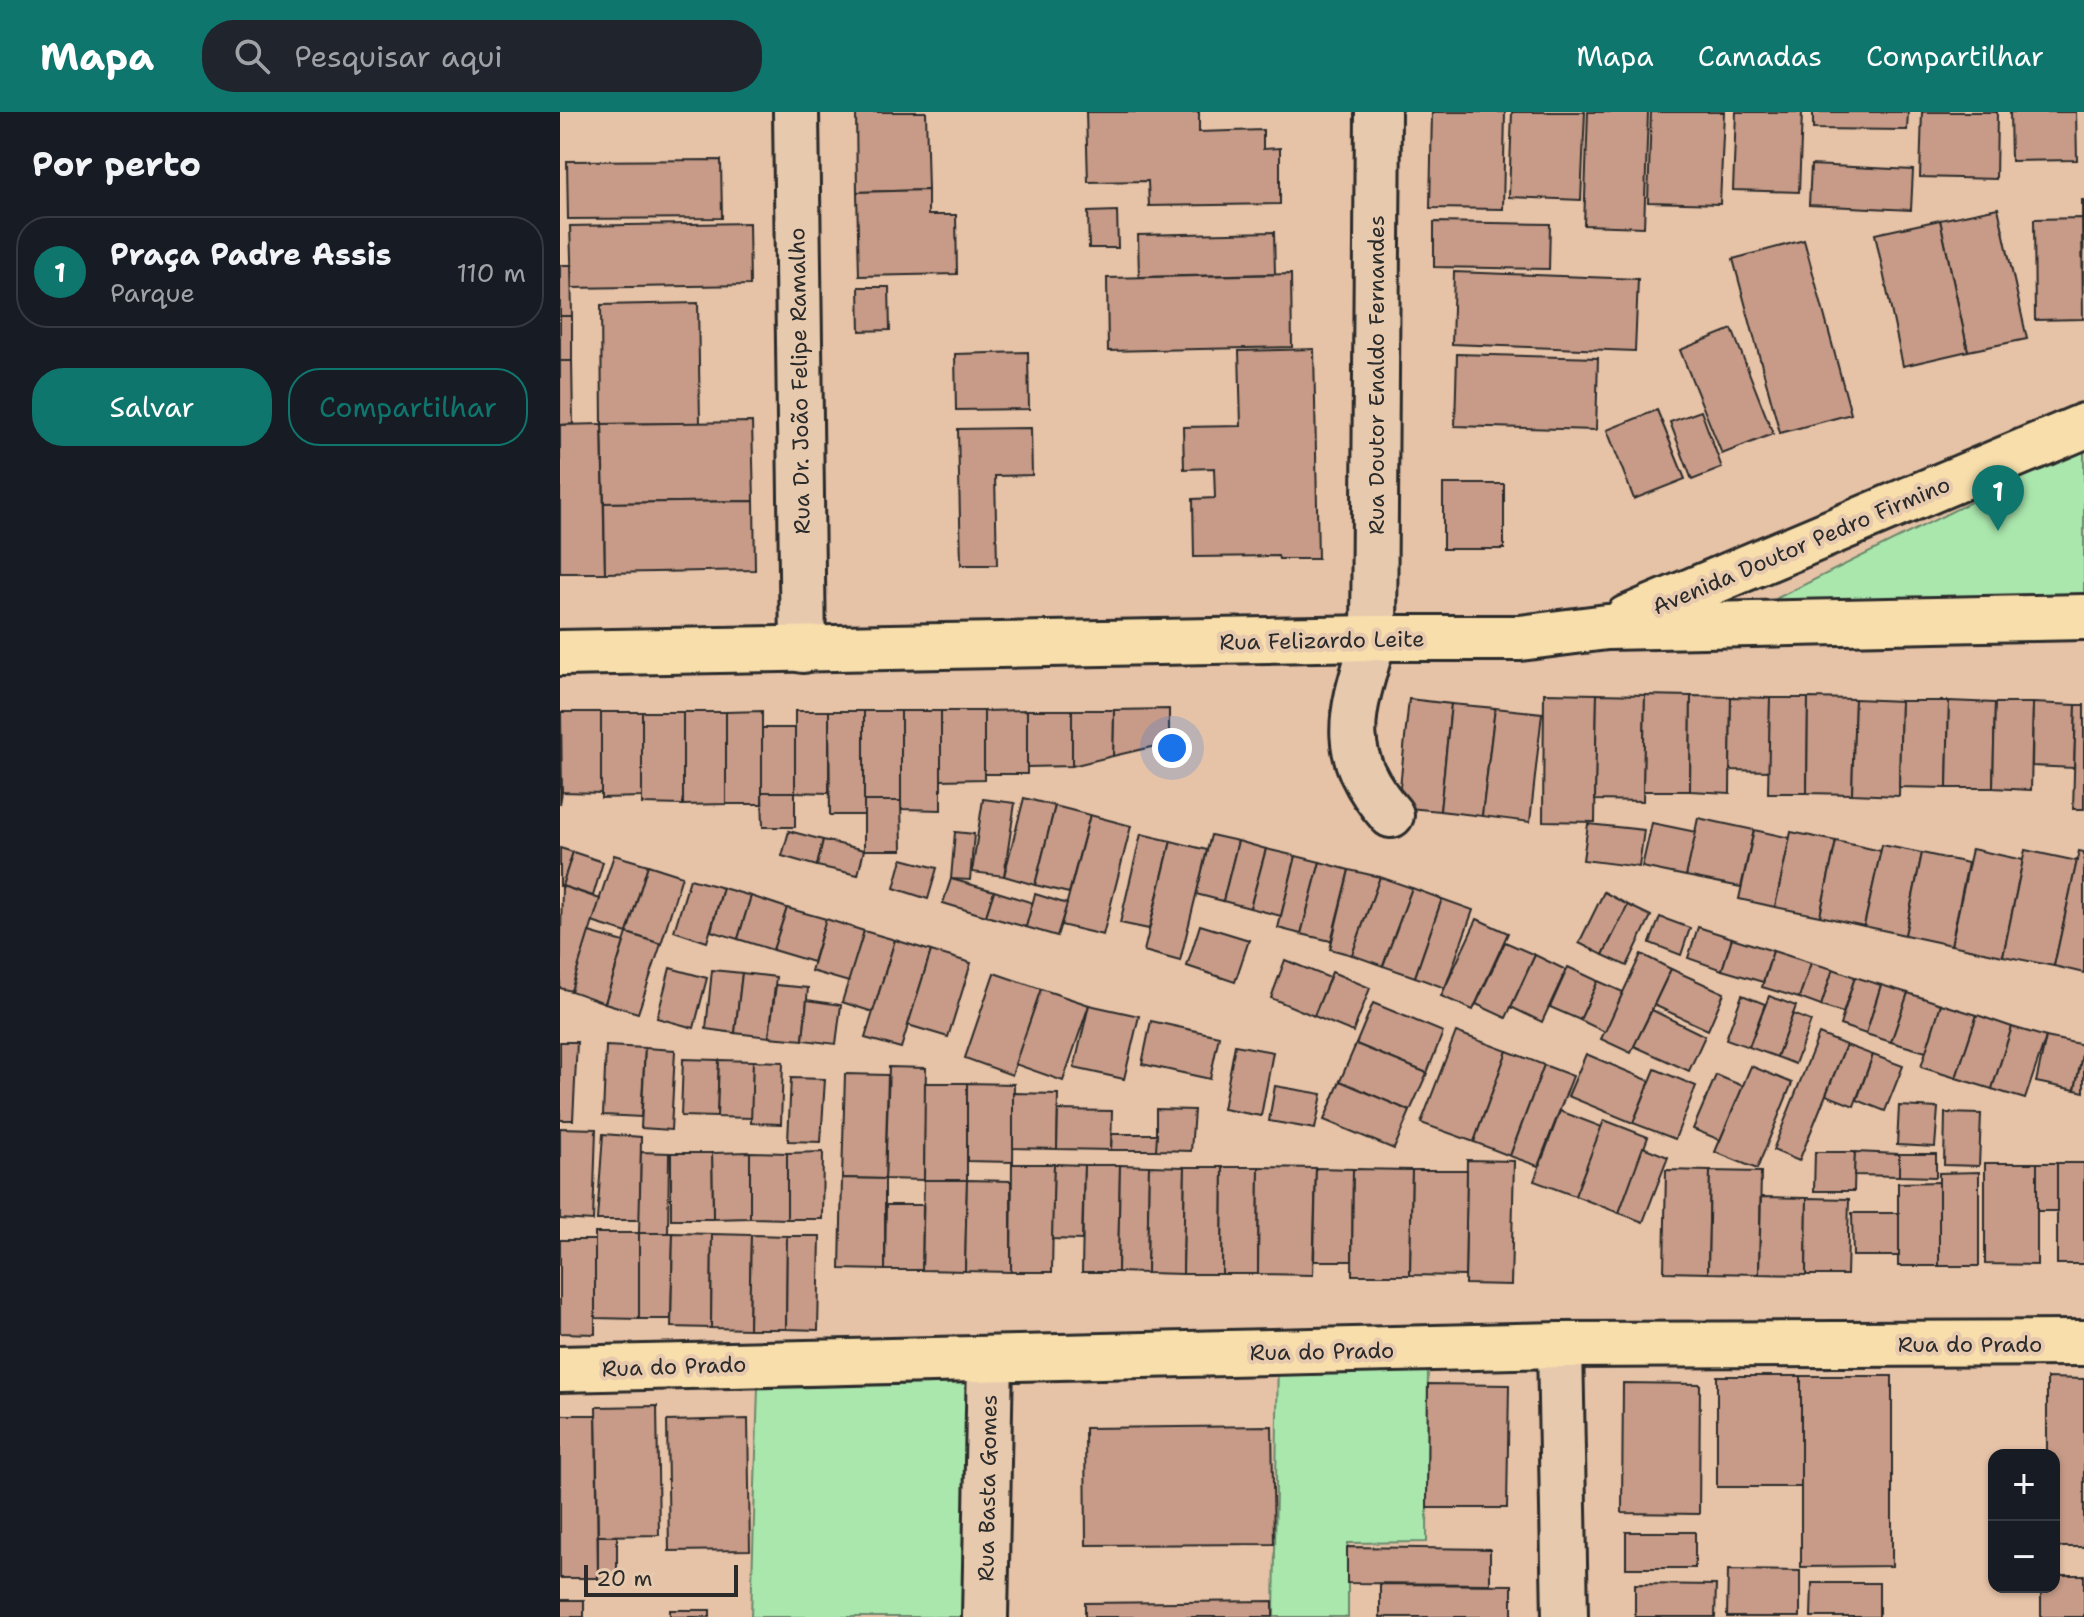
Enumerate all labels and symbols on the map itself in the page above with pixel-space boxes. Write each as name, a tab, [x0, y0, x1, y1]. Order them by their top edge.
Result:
street label: Rua Doutor Enaldo Fernandes	[1362, 215, 1391, 535]
street label: Rua Dr. João Felipe Ramalho	[782, 227, 817, 535]
pin: 1	[1972, 465, 2024, 531]
street label: Avenida Doutor Pedro Firmino	[1648, 469, 1954, 621]
street label: Rua Felizardo Leite	[1219, 624, 1425, 657]
your location	[1152, 728, 1192, 768]
street label: Rua do Prado	[1898, 1330, 2042, 1359]
street label: Rua do Prado	[1249, 1336, 1395, 1367]
street label: Rua do Prado	[601, 1349, 747, 1384]
street label: Rua Basta Gomes	[971, 1394, 1004, 1582]
scale bar	[584, 1561, 738, 1597]

